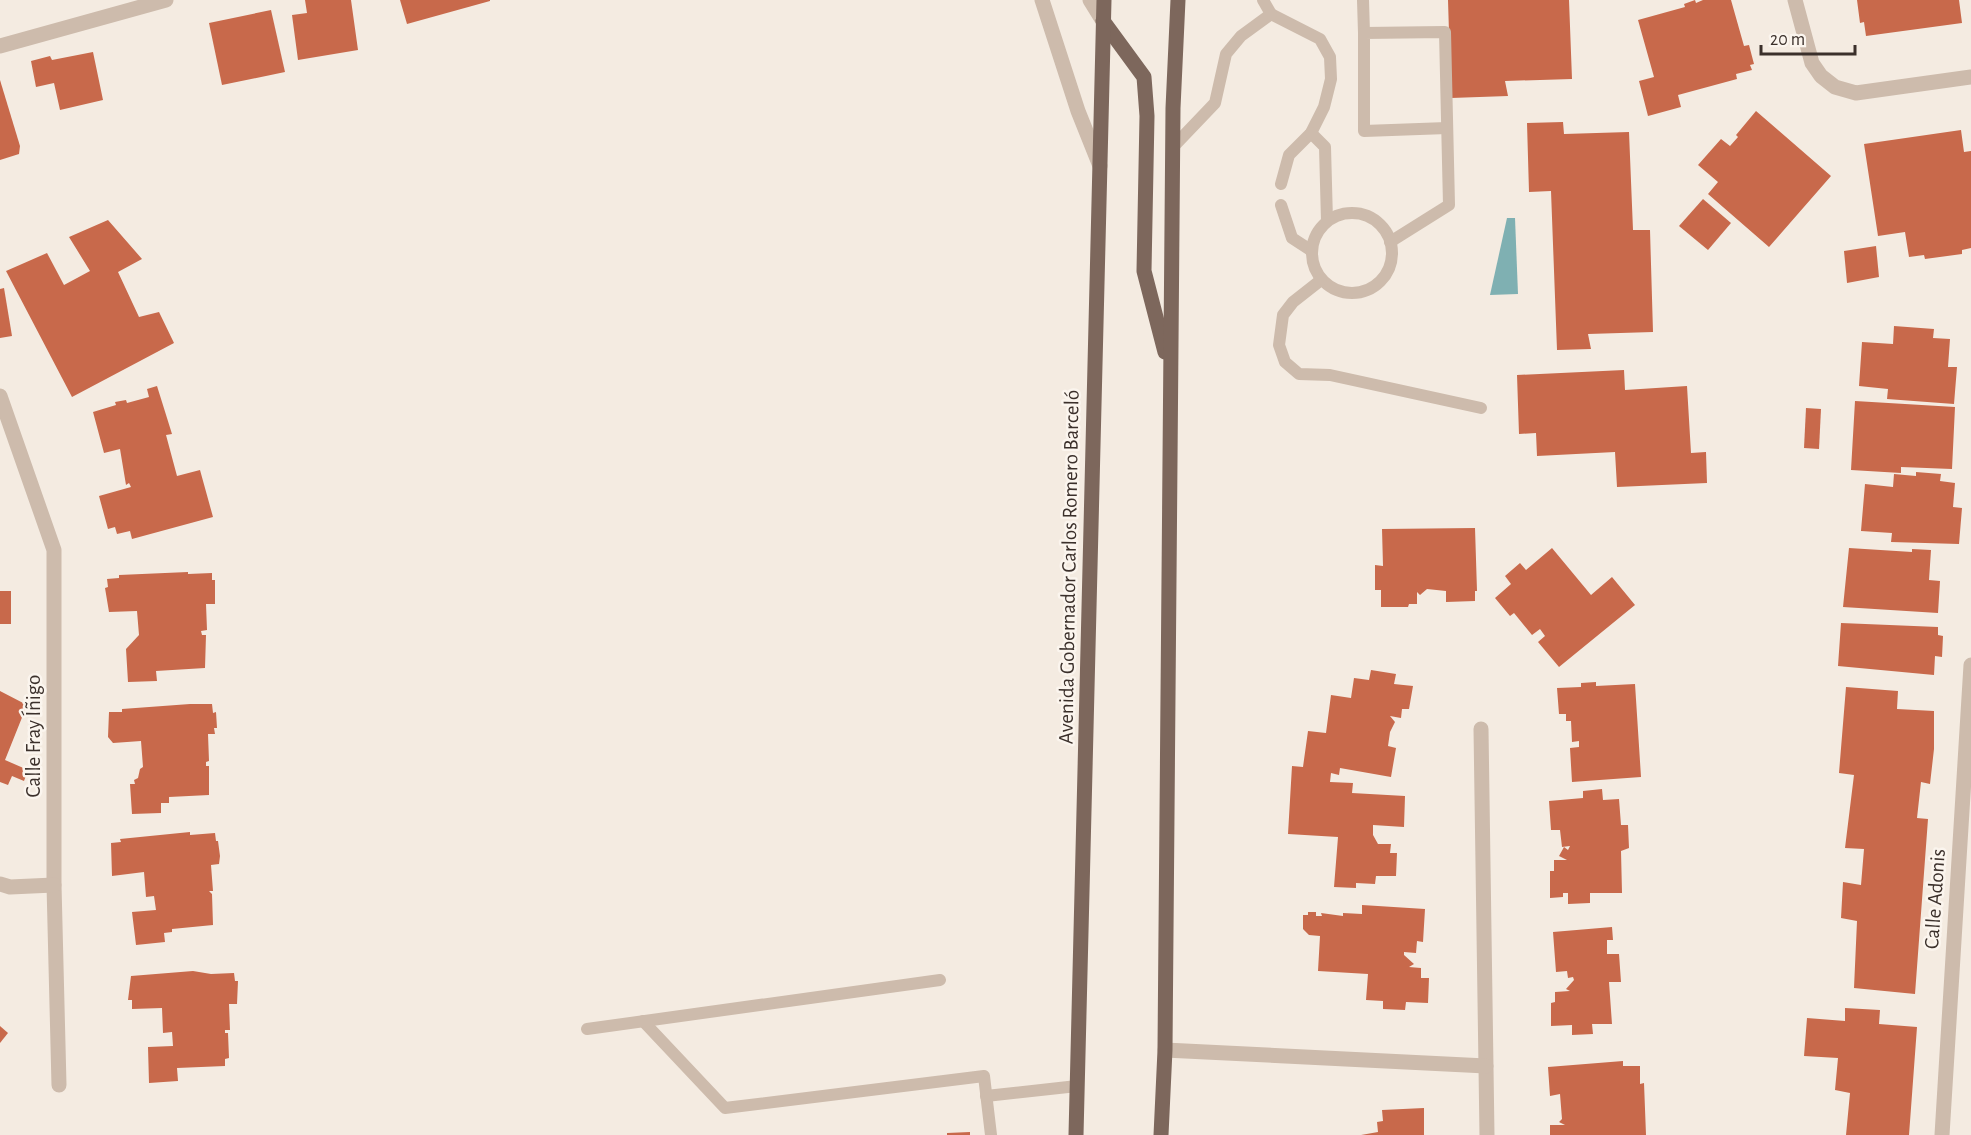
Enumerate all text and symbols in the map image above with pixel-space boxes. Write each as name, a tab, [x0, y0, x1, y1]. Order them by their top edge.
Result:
scale bar	[1761, 18, 1856, 56]
text: 20 m	[1770, 31, 1805, 49]
street label: Avenida Gobernador Carlos Romero Barceló	[1055, 390, 1083, 744]
street label: Calle Fray Íñigo	[21, 675, 44, 797]
street label: Calle Adonis	[1921, 848, 1949, 950]

